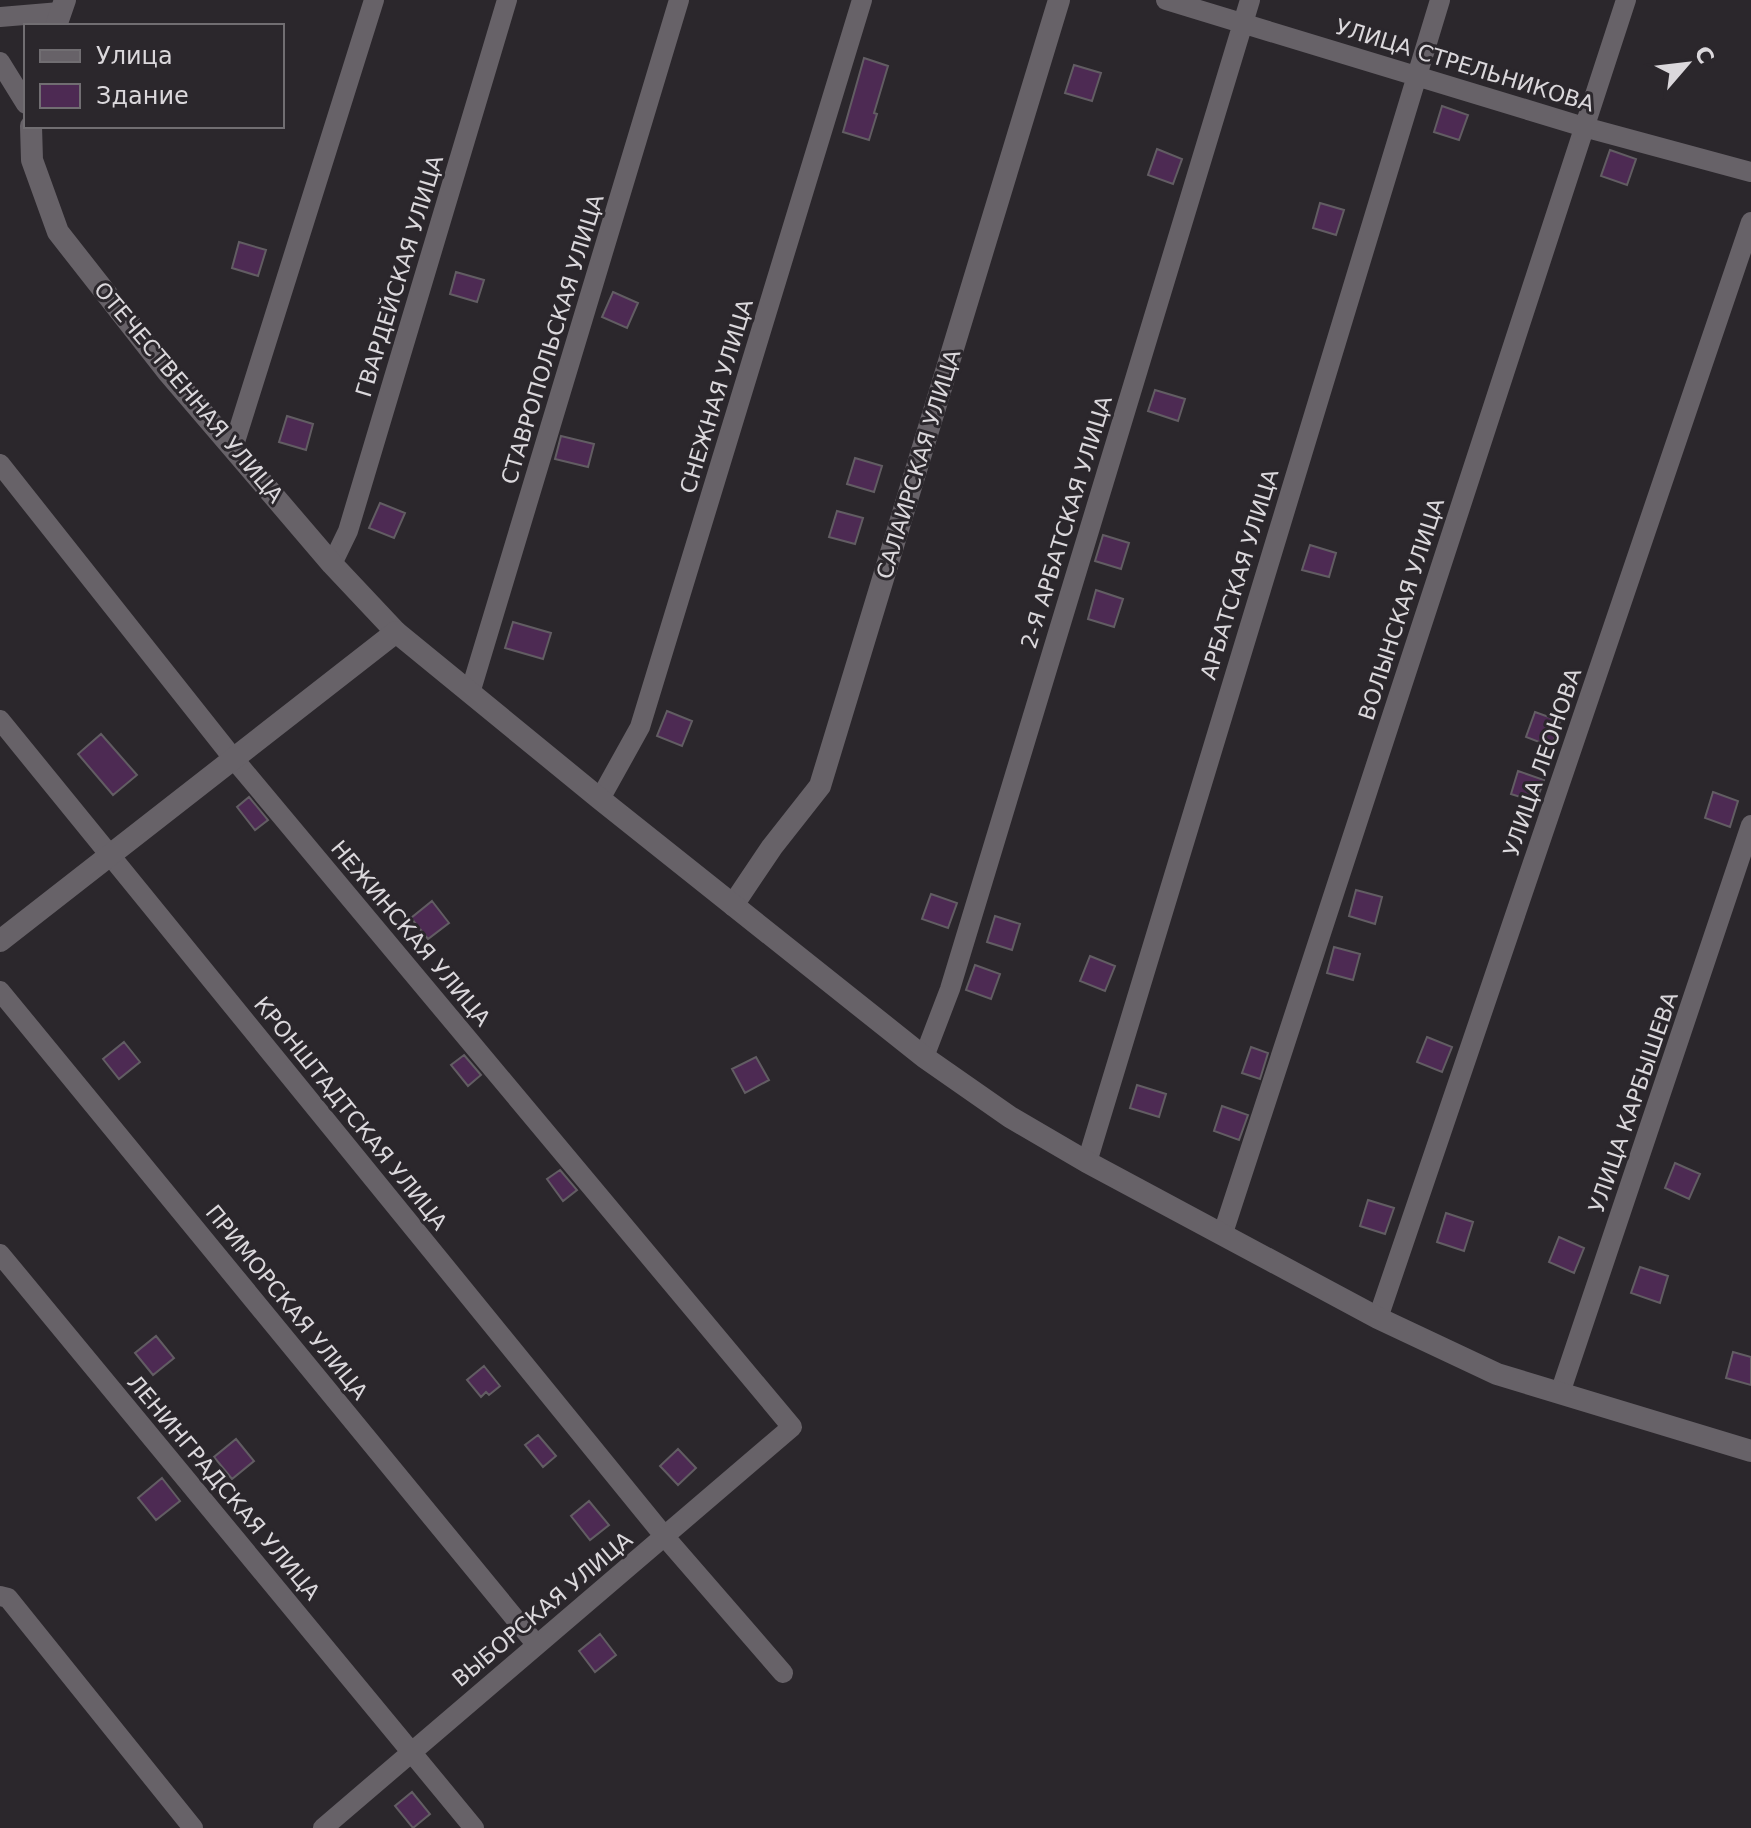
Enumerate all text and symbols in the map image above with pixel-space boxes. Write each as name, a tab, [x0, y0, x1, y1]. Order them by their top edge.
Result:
street label: УЛИЦА СТРЕЛЬНИКОВА	[1332, 14, 1597, 117]
legend	[24, 24, 284, 128]
north arrow	[1647, 24, 1727, 104]
text: Улица	[96, 42, 173, 70]
text: С	[1689, 42, 1719, 68]
text: Здание	[96, 82, 189, 110]
street label: ГВАРДЕЙСКАЯ УЛИЦА	[351, 152, 448, 400]
street label: СТАВРОПОЛЬСКАЯ УЛИЦА	[496, 191, 609, 487]
street label: ОТЕЧЕСТВЕННАЯ УЛИЦА	[89, 277, 288, 508]
street label: СНЕЖНАЯ УЛИЦА	[675, 296, 758, 496]
street label: САЛАИРСКАЯ УЛИЦА	[872, 346, 965, 582]
street label: 2-Я АРБАТСКАЯ УЛИЦА	[1016, 393, 1117, 652]
street label: АРБАТСКАЯ УЛИЦА	[1196, 466, 1283, 682]
street label: ВОЛЫНСКАЯ УЛИЦА	[1354, 495, 1449, 723]
street label: УЛИЦА ЛЕОНОВА	[1499, 665, 1586, 860]
street label: НЕЖИНСКАЯ УЛИЦА	[326, 836, 495, 1031]
street label: УЛИЦА КАРБЫШЕВА	[1584, 989, 1683, 1216]
street label: КРОНШТАДТСКАЯ УЛИЦА	[249, 992, 452, 1235]
street label: ПРИМОРСКАЯ УЛИЦА	[201, 1200, 373, 1404]
street label: ЛЕНИНГРАДСКАЯ УЛИЦА	[122, 1370, 325, 1605]
street label: ВЫБОРСКАЯ УЛИЦА	[447, 1527, 637, 1692]

